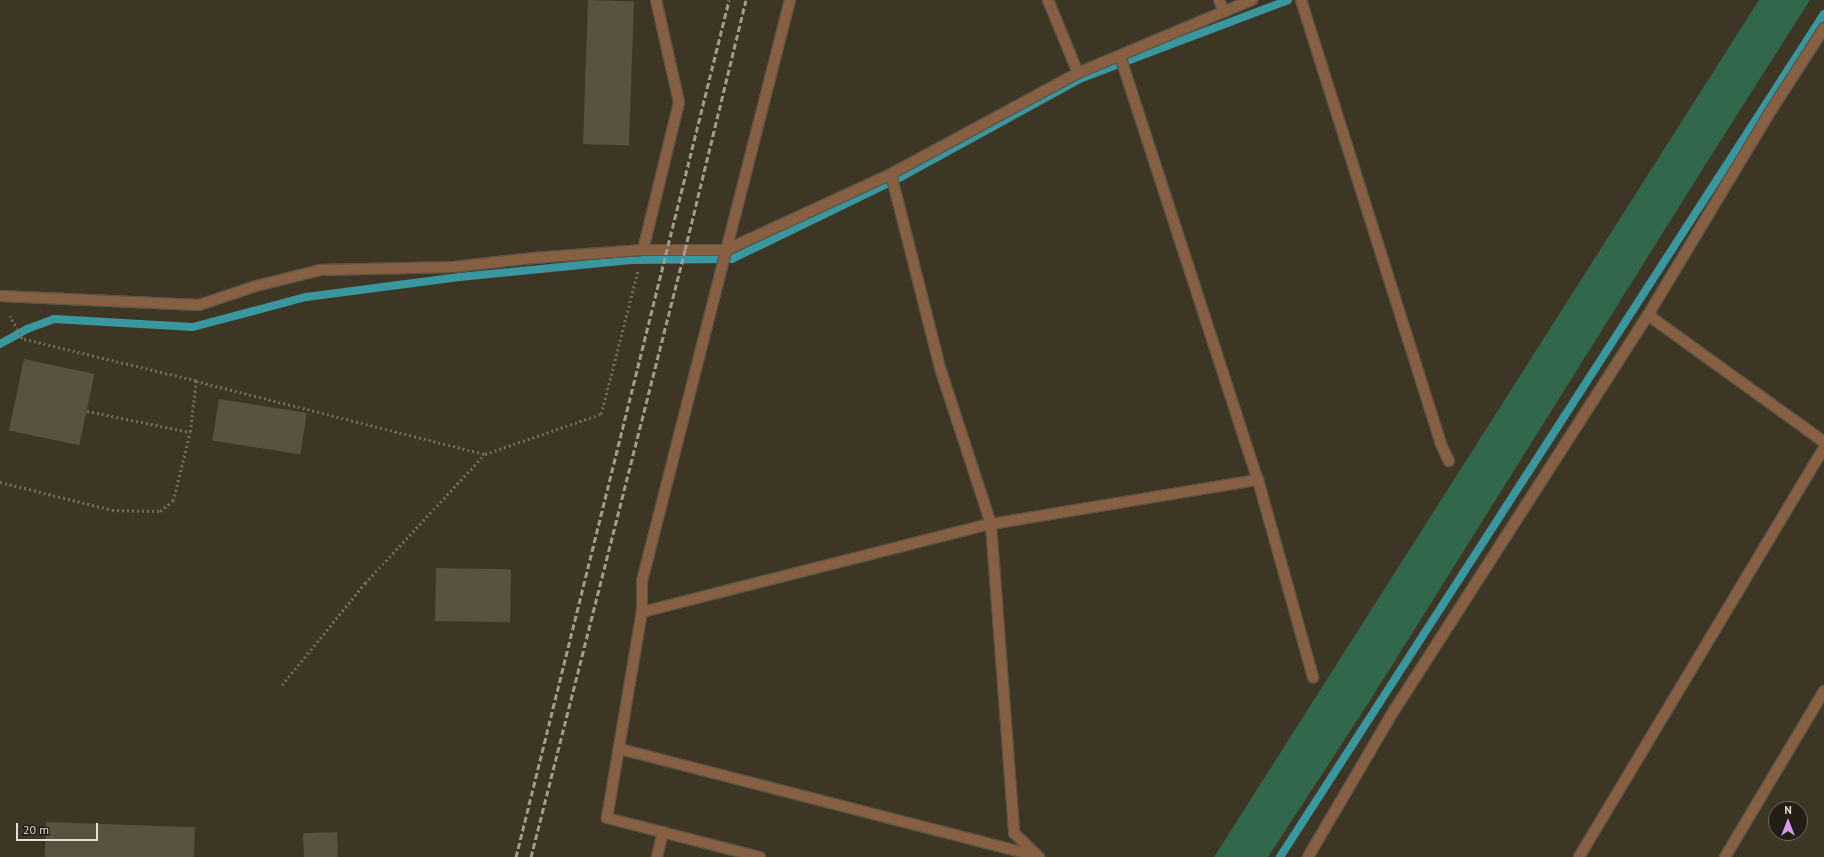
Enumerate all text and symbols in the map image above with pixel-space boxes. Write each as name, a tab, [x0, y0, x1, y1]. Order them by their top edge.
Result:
north arrow	[1768, 801, 1808, 841]
text: N	[1784, 803, 1792, 817]
scale bar	[18, 815, 100, 841]
text: 20 m	[23, 822, 49, 837]

